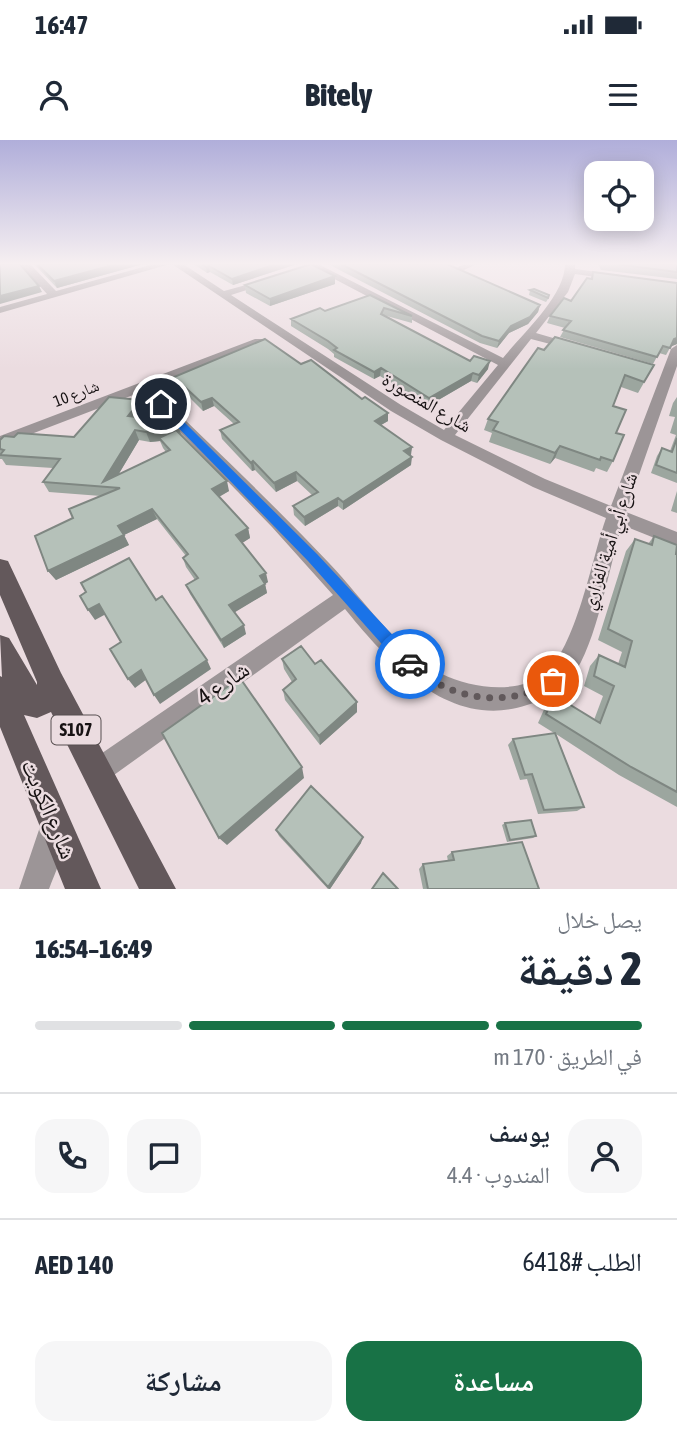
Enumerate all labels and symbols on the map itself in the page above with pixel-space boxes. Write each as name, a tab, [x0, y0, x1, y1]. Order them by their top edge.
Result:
street label: شارع المنصورة	[378, 368, 476, 437]
pin	[131, 374, 191, 434]
street label: شارع 10	[51, 376, 102, 412]
street label: شارع أبي أمية الفزاري	[577, 470, 646, 614]
courier	[375, 629, 445, 699]
pin	[523, 651, 583, 711]
street label: شارع 4	[192, 656, 255, 712]
road number: S107	[52, 716, 100, 744]
street label: شارع الكويت	[15, 755, 82, 863]

